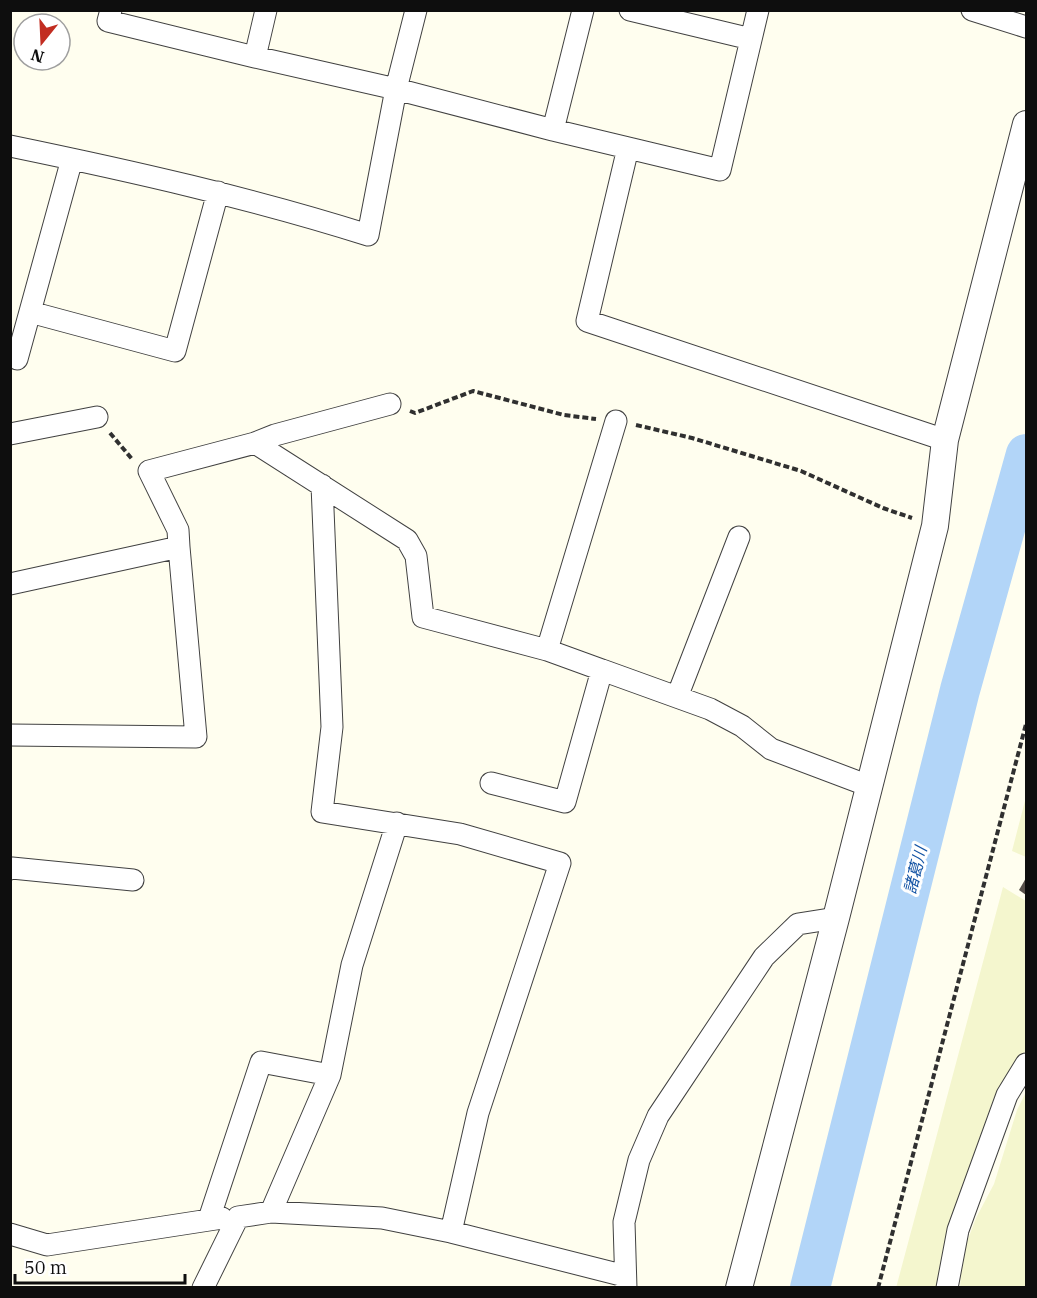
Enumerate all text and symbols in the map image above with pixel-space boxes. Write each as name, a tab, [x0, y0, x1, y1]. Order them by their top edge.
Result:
north arrow	[12, 12, 72, 72]
text: N	[28, 45, 46, 68]
water label: 諸葛川	[899, 842, 931, 896]
scale bar	[15, 1247, 184, 1285]
text: 50 m	[24, 1256, 67, 1279]

